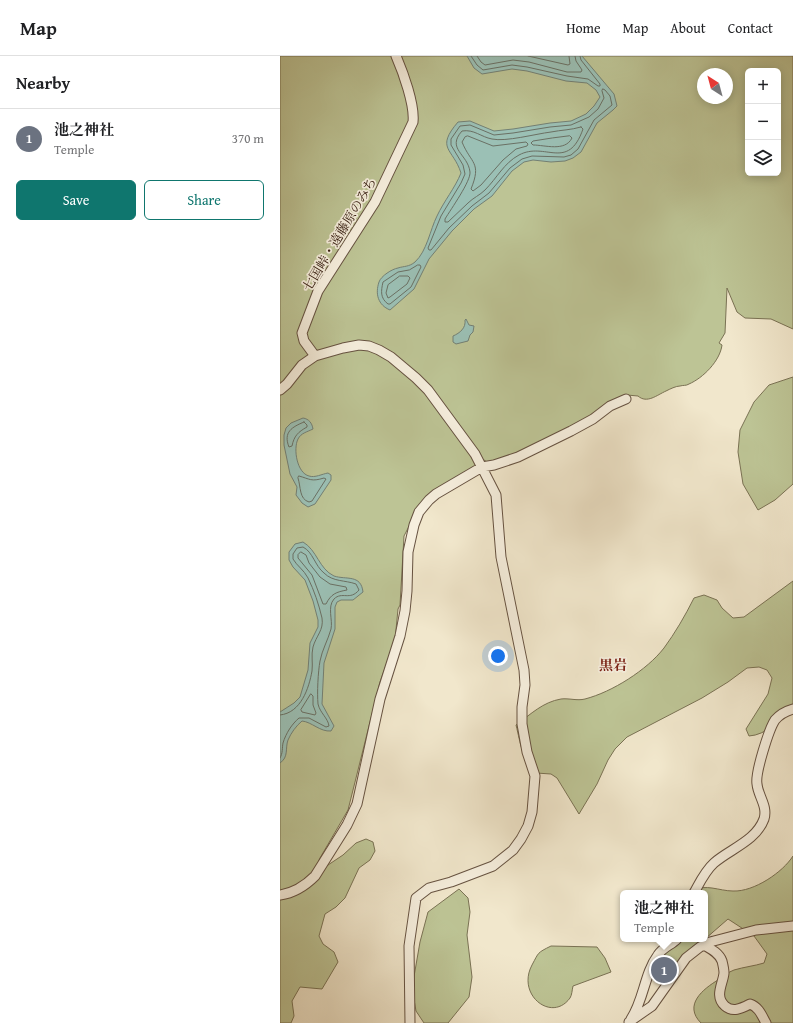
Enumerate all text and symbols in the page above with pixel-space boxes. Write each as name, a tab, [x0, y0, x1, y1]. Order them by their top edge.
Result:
text: Map	[20, 14, 57, 42]
text: Home	[566, 18, 601, 38]
text: Map	[623, 18, 648, 38]
text: About	[670, 18, 706, 38]
text: Contact	[728, 18, 773, 38]
north arrow	[697, 68, 733, 104]
map controls	[745, 68, 781, 176]
button: +	[745, 68, 781, 104]
text: Nearby	[16, 70, 70, 95]
button: −	[745, 104, 781, 140]
text: 池之神社	[54, 119, 114, 140]
text: 1	[26, 129, 32, 148]
text: 370 m	[232, 129, 264, 148]
text: Temple	[54, 140, 94, 159]
button: layers	[745, 140, 781, 176]
street label: 七国峠・遠藤原のみち	[298, 174, 381, 295]
button: Save	[16, 180, 136, 220]
button: Share	[144, 180, 264, 220]
your location	[488, 646, 508, 666]
district label: 黒岩	[599, 655, 627, 675]
popup	[620, 890, 708, 942]
text: 池之神社	[634, 897, 694, 918]
text: Temple	[634, 918, 674, 937]
pin: 1	[651, 955, 677, 985]

